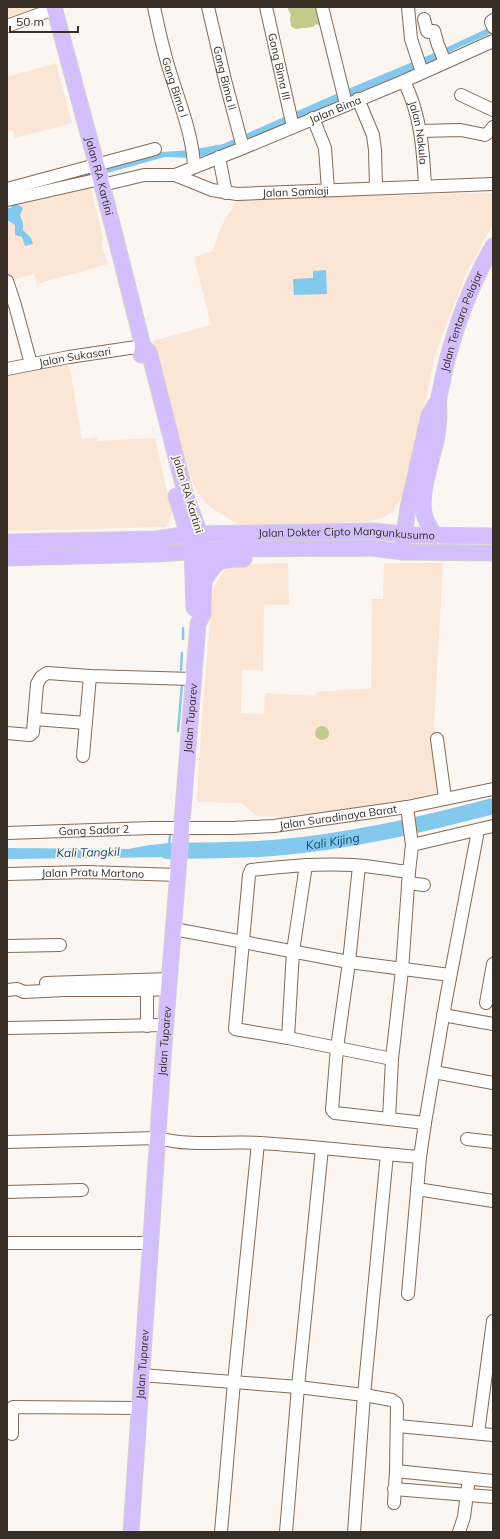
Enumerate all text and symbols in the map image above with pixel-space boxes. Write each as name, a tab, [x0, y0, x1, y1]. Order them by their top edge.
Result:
scale bar	[10, 8, 78, 34]
text: 50 m	[16, 14, 44, 29]
street label: Gang Bima III	[265, 32, 294, 101]
street label: Gang Bima II	[210, 45, 240, 112]
street label: Gang Bima I	[159, 55, 191, 119]
street label: Jalan Bima	[307, 93, 363, 127]
street label: Jalan Nakula	[406, 99, 431, 165]
street label: Jalan RA Kartini	[82, 135, 117, 217]
street label: Jalan Samiaji	[262, 183, 329, 200]
street label: Jalan Tentara Pelajar	[438, 269, 486, 373]
street label: Jalan Sukasari	[38, 344, 112, 370]
street label: Jalan RA Kartini	[170, 453, 206, 535]
street label: Jalan Dokter Cipto Mangunkusumo	[258, 524, 435, 542]
street label: Jalan Tuparev	[181, 683, 200, 754]
street label: Jalan Suradinaya Barat	[279, 801, 398, 832]
street label: Gang Sadar 2	[58, 822, 130, 838]
water label: Kali Kijing	[305, 829, 361, 852]
water label: Kali Tangkil	[56, 844, 120, 860]
street label: Jalan Pratu Martono	[41, 865, 145, 881]
street label: Jalan Tuparev	[155, 1006, 174, 1076]
street label: Jalan Tuparev	[133, 1329, 152, 1400]

